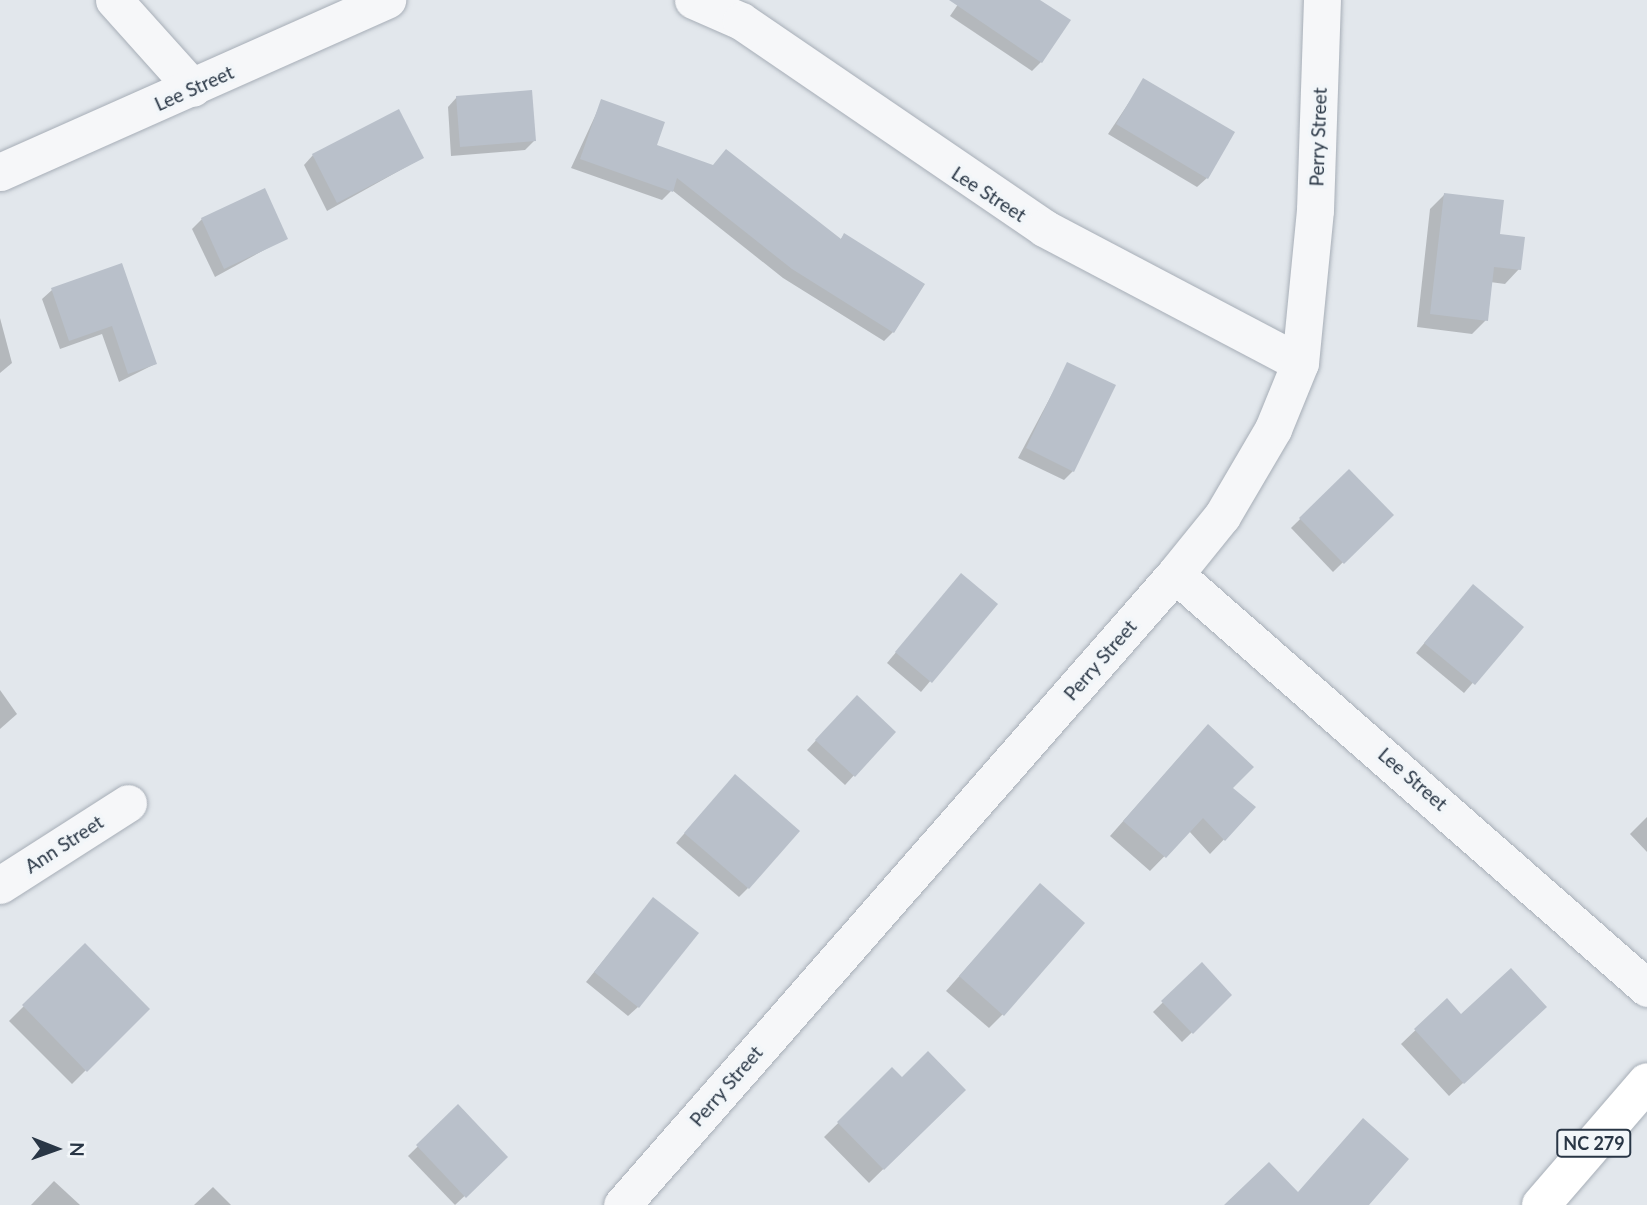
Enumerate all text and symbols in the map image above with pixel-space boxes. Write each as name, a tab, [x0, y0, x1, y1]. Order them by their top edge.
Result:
street label: Lee Street	[151, 60, 237, 116]
street label: Perry Street	[1305, 87, 1331, 187]
street label: Lee Street	[948, 162, 1030, 226]
street label: Perry Street	[1059, 615, 1141, 705]
street label: Lee Street	[1374, 743, 1452, 815]
street label: Ann Street	[21, 810, 107, 878]
street label: Perry Street	[685, 1041, 767, 1131]
north arrow	[21, 1114, 91, 1184]
road number: NC 279	[1556, 1128, 1632, 1158]
text: N	[66, 1142, 89, 1157]

